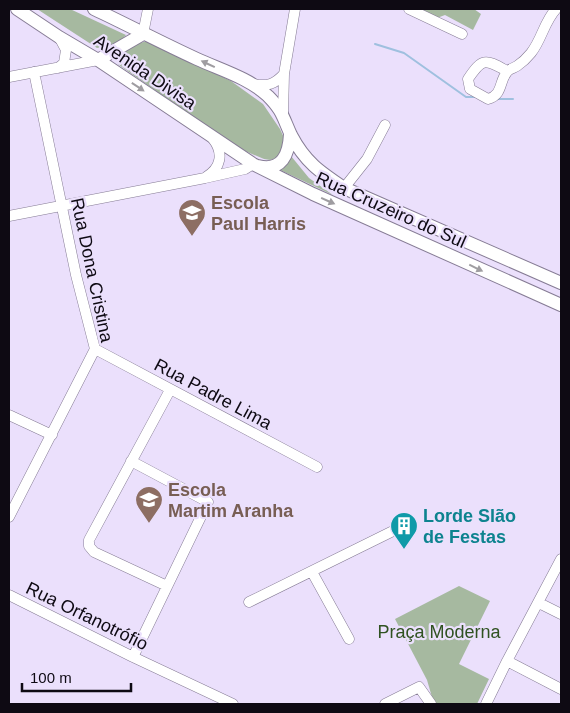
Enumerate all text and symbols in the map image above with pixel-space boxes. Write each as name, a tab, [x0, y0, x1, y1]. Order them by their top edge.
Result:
street label: Avenida Divisa	[90, 31, 201, 114]
one-way arrow	[201, 60, 216, 69]
one-way arrow	[131, 82, 145, 92]
street label: Rua Cruzeiro do Sul	[313, 168, 469, 252]
place label: Escola Paul Harris	[211, 193, 306, 234]
street label: Rua Dona Cristina	[67, 196, 117, 345]
school or university icon: Escola Paul Harris	[177, 198, 207, 237]
one-way arrow	[321, 198, 335, 206]
one-way arrow	[469, 264, 483, 272]
street label: Rua Padre Lima	[151, 355, 276, 434]
place label: Escola Martim Aranha	[168, 480, 294, 521]
school or university icon: Escola Martim Aranha	[134, 485, 164, 524]
place label: Lorde Slão de Festas	[423, 506, 516, 547]
building icon: Lorde Slão de Festas	[389, 511, 419, 550]
street label: Rua Orfanotrófio	[23, 578, 151, 654]
park label: Praça Moderna	[377, 622, 502, 642]
scale bar	[22, 660, 131, 692]
text: 100 m	[30, 669, 72, 686]

